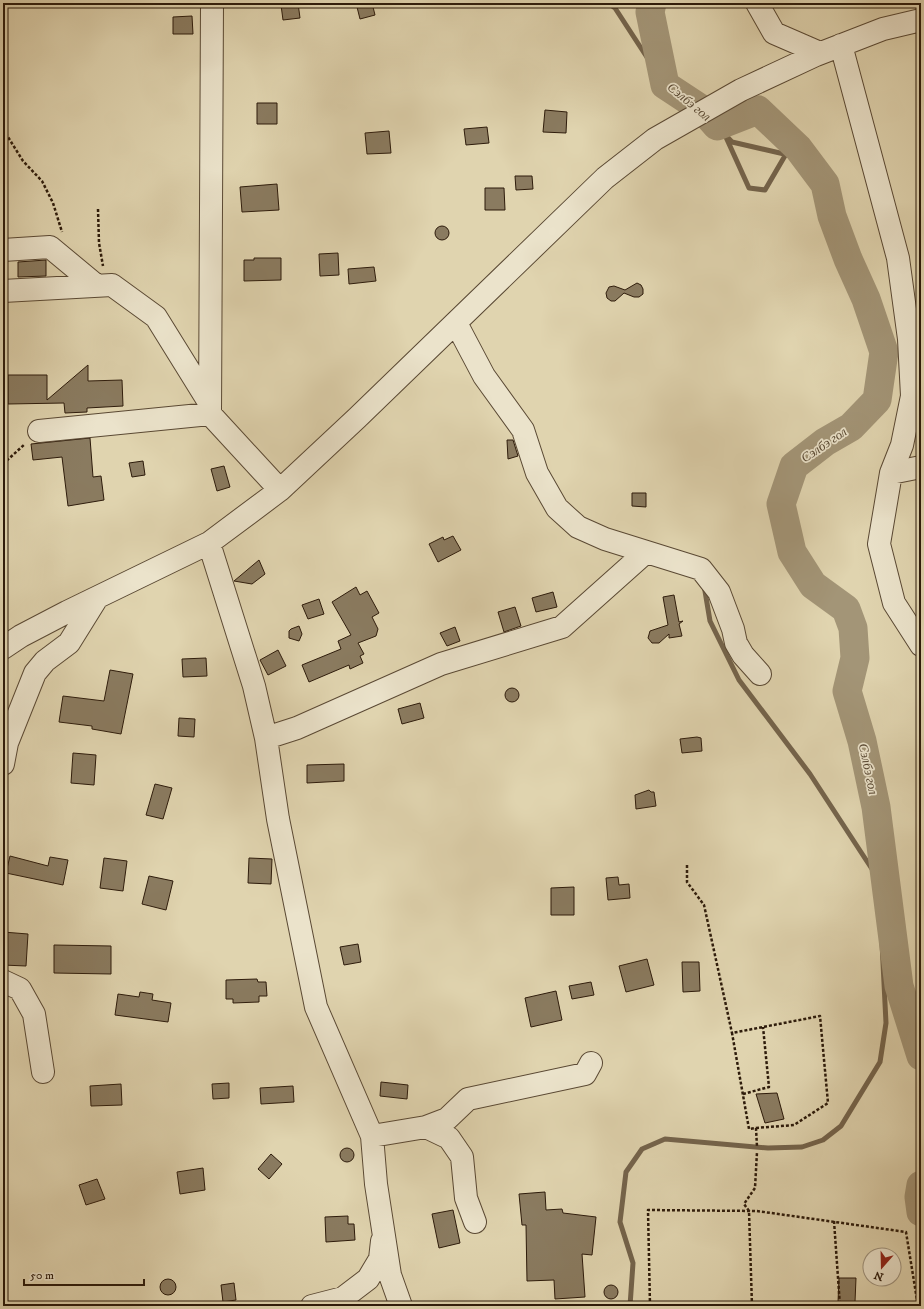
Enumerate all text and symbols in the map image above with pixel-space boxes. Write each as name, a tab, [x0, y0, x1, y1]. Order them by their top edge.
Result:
water label: Сэлбэ гол	[664, 79, 714, 125]
water label: Сэлбэ гол	[798, 424, 850, 466]
water label: Сэлбэ гол	[855, 742, 881, 796]
north arrow	[862, 1247, 902, 1287]
scale bar	[24, 1261, 144, 1287]
text: N	[872, 1267, 886, 1284]
text: 50 m	[30, 1268, 54, 1283]

